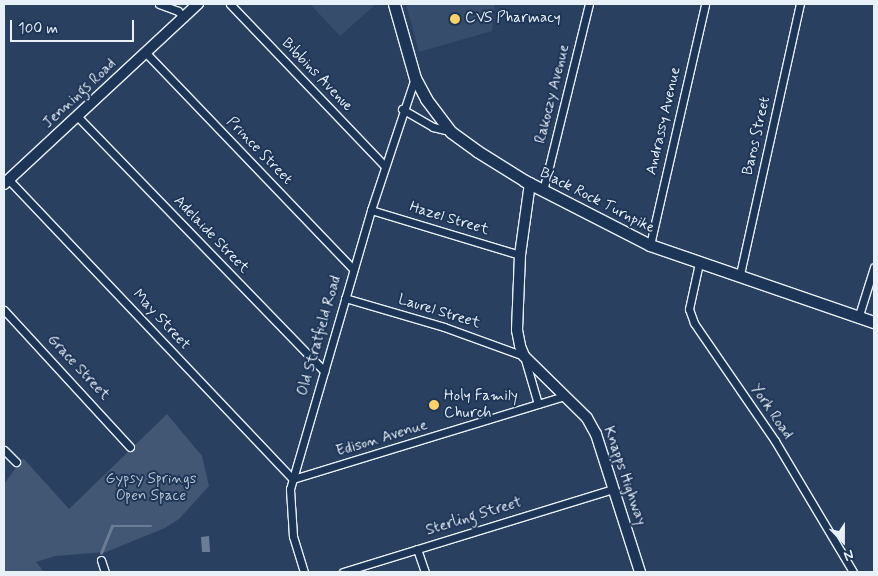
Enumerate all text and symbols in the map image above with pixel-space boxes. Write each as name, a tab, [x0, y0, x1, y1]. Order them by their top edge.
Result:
scale bar	[12, 10, 136, 42]
place label: CVS Pharmacy	[465, 10, 561, 28]
marker: CVS Pharmacy	[449, 13, 461, 25]
text: 100 m	[18, 19, 58, 39]
street label: Bibbins Avenue	[276, 33, 358, 117]
street label: Rakoczy Avenue	[532, 42, 574, 146]
street label: Jennings Road	[40, 55, 120, 133]
street label: Andrassy Avenue	[643, 65, 685, 177]
street label: Baros Street	[739, 94, 775, 178]
street label: Prince Street	[221, 112, 297, 190]
street label: Black Rock Turnpike	[536, 164, 658, 238]
street label: Adelaide Street	[169, 192, 253, 278]
street label: Hazel Street	[407, 198, 491, 240]
street label: Old Stratfield Road	[294, 275, 346, 397]
street label: May Street	[129, 286, 193, 354]
street label: Laurel Street	[396, 291, 482, 333]
street label: Grace Street	[43, 331, 113, 405]
street label: York Road	[746, 381, 796, 443]
place label: Holy Family Church	[444, 387, 518, 422]
marker: Holy Family Church	[428, 399, 440, 411]
street label: Edison Avenue	[334, 417, 430, 461]
street label: Knapps Highway	[599, 425, 649, 527]
park label: Gypsy Springs Open Space	[107, 470, 195, 505]
street label: Sterling Street	[424, 494, 524, 540]
north arrow	[818, 516, 868, 566]
text: N	[841, 545, 856, 565]

